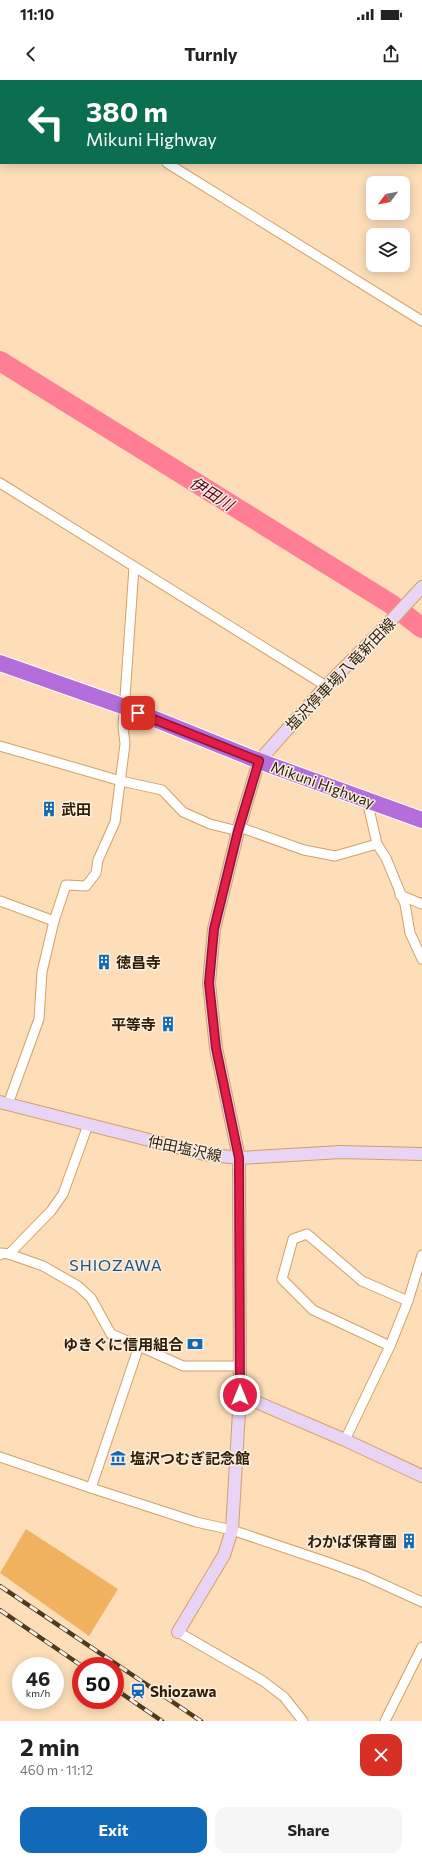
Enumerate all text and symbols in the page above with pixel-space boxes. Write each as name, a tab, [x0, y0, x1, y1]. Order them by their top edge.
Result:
text: 11:10	[20, 5, 54, 23]
icon: back	[20, 43, 42, 65]
text: Turnly	[184, 43, 238, 65]
icon: share	[380, 43, 402, 65]
text: 380 m	[86, 94, 168, 128]
icon: left	[20, 96, 72, 148]
text: Mikuni Highway	[86, 128, 217, 150]
north arrow	[366, 176, 410, 220]
map controls	[366, 176, 410, 272]
button: layers	[366, 228, 410, 272]
water label: 伊田川	[187, 472, 239, 515]
street label: 塩沢停車場八竜新田線	[281, 614, 399, 734]
pin	[121, 696, 155, 730]
icon: arrive	[127, 702, 149, 724]
street label: Mikuni Highway	[269, 757, 378, 811]
building icon: 武田	[40, 800, 58, 818]
place label: 武田	[61, 800, 91, 818]
building icon: 徳昌寺	[95, 953, 113, 971]
place label: 徳昌寺	[116, 953, 161, 971]
place label: 平等寺	[111, 1015, 156, 1033]
building icon: 平等寺	[159, 1015, 177, 1033]
street label: 仲田塩沢線	[146, 1131, 224, 1165]
district label: SHIOZAWA	[69, 1255, 163, 1274]
place label: ゆきぐに信用組合	[63, 1335, 184, 1353]
bank icon: ゆきぐに信用組合	[186, 1335, 204, 1353]
position arrow	[219, 1374, 261, 1416]
museum icon: 塩沢つむぎ記念館	[109, 1449, 127, 1467]
place label: 塩沢つむぎ記念館	[130, 1449, 250, 1467]
place label: わかば保育園	[307, 1532, 397, 1550]
building icon: わかば保育園	[400, 1532, 418, 1550]
speed limit sign: 50	[72, 1657, 124, 1709]
text: 46	[26, 1666, 50, 1690]
station icon: Shiozawa	[129, 1682, 147, 1700]
place label: Shiozawa	[150, 1682, 217, 1700]
text: km/h	[26, 1687, 50, 1699]
text: 2 min	[20, 1732, 80, 1761]
button: close	[360, 1734, 402, 1776]
text: 460 m · 11:12	[20, 1762, 93, 1778]
button: Exit	[20, 1807, 207, 1853]
button: Share	[215, 1807, 402, 1853]

